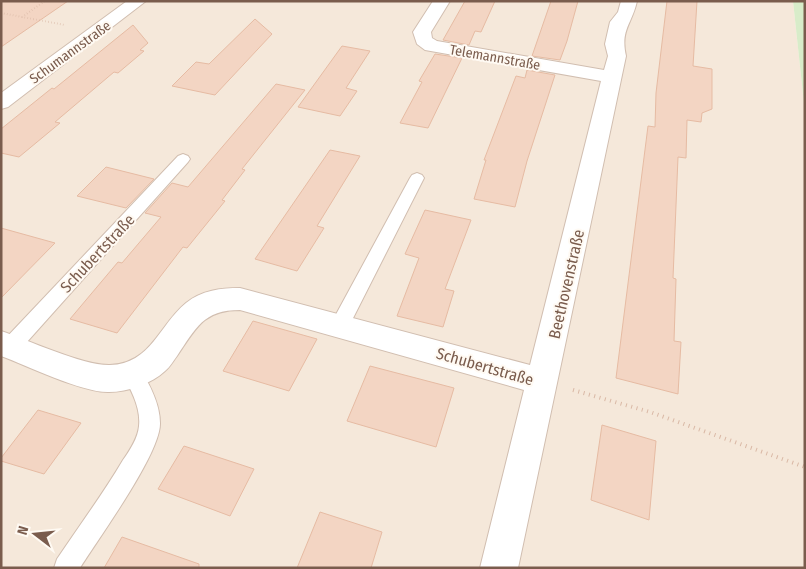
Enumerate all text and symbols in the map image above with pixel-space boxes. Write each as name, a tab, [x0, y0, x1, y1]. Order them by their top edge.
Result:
street label: Schumannstraße	[26, 17, 114, 88]
street label: Telemannstraße	[448, 41, 542, 74]
street label: Schubertstraße	[56, 210, 139, 296]
street label: Beethovenstraße	[545, 228, 588, 341]
street label: Schubertstraße	[434, 344, 536, 389]
north arrow	[10, 509, 60, 559]
text: N	[14, 524, 32, 537]

